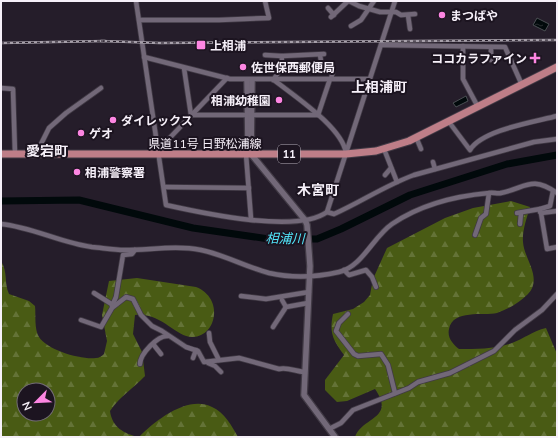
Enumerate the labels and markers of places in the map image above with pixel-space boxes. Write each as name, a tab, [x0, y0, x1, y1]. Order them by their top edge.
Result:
place label: まつばや	[450, 8, 498, 23]
marker: まつばや	[437, 10, 447, 20]
place label: 上相浦	[210, 38, 246, 53]
marker: 上相浦	[195, 39, 207, 51]
place label: ココカラファイン	[431, 51, 527, 66]
marker: ココカラファイン	[530, 53, 540, 63]
place label: 佐世保西郵便局	[251, 60, 335, 75]
marker: 佐世保西郵便局	[238, 62, 248, 72]
place label: 相浦幼稚園	[211, 93, 271, 108]
marker: 相浦幼稚園	[274, 95, 284, 105]
place label: ダイレックス	[121, 113, 193, 128]
marker: ダイレックス	[108, 115, 118, 125]
place label: ゲオ	[89, 126, 113, 141]
marker: ゲオ	[76, 128, 86, 138]
place label: 相浦警察署	[85, 165, 145, 180]
marker: 相浦警察署	[72, 167, 82, 177]

